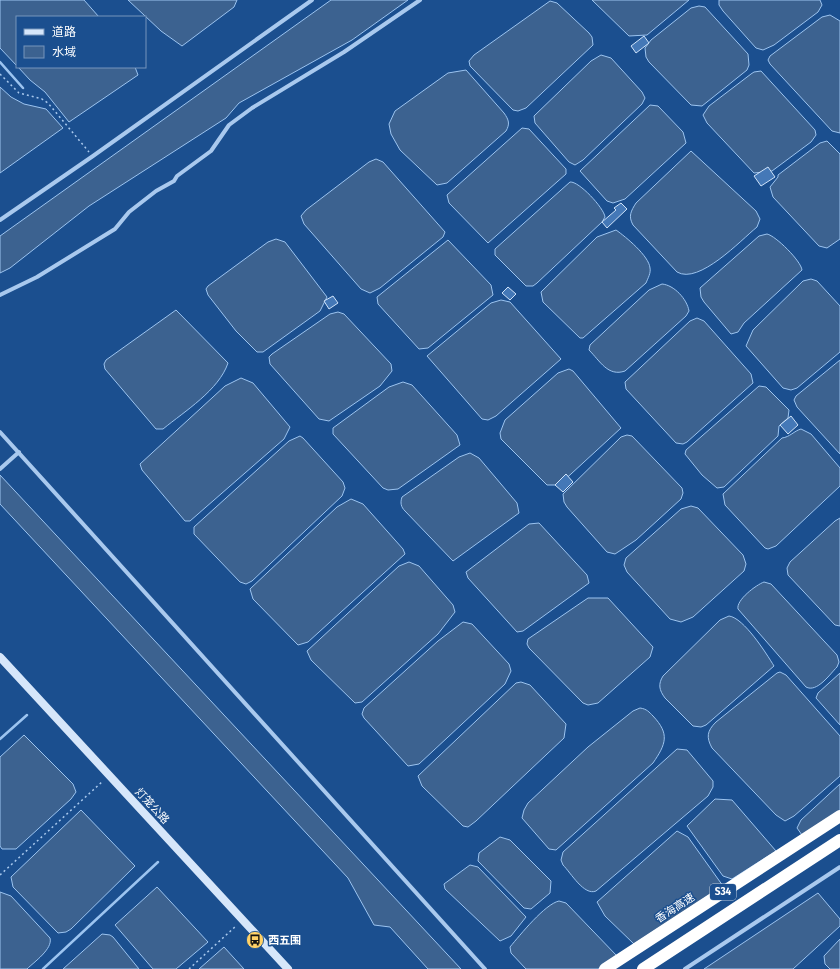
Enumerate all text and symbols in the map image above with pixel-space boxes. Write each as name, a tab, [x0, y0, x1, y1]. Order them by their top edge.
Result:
legend	[16, 16, 146, 68]
text: 道路	[52, 25, 76, 39]
text: 水域	[52, 45, 76, 59]
street label: 灯笼公路	[132, 785, 172, 827]
road number: S34	[710, 884, 736, 900]
street label: 香海高速	[653, 891, 697, 925]
bus stop icon: 西五围	[245, 930, 265, 950]
place label: 西五围	[268, 934, 301, 947]

